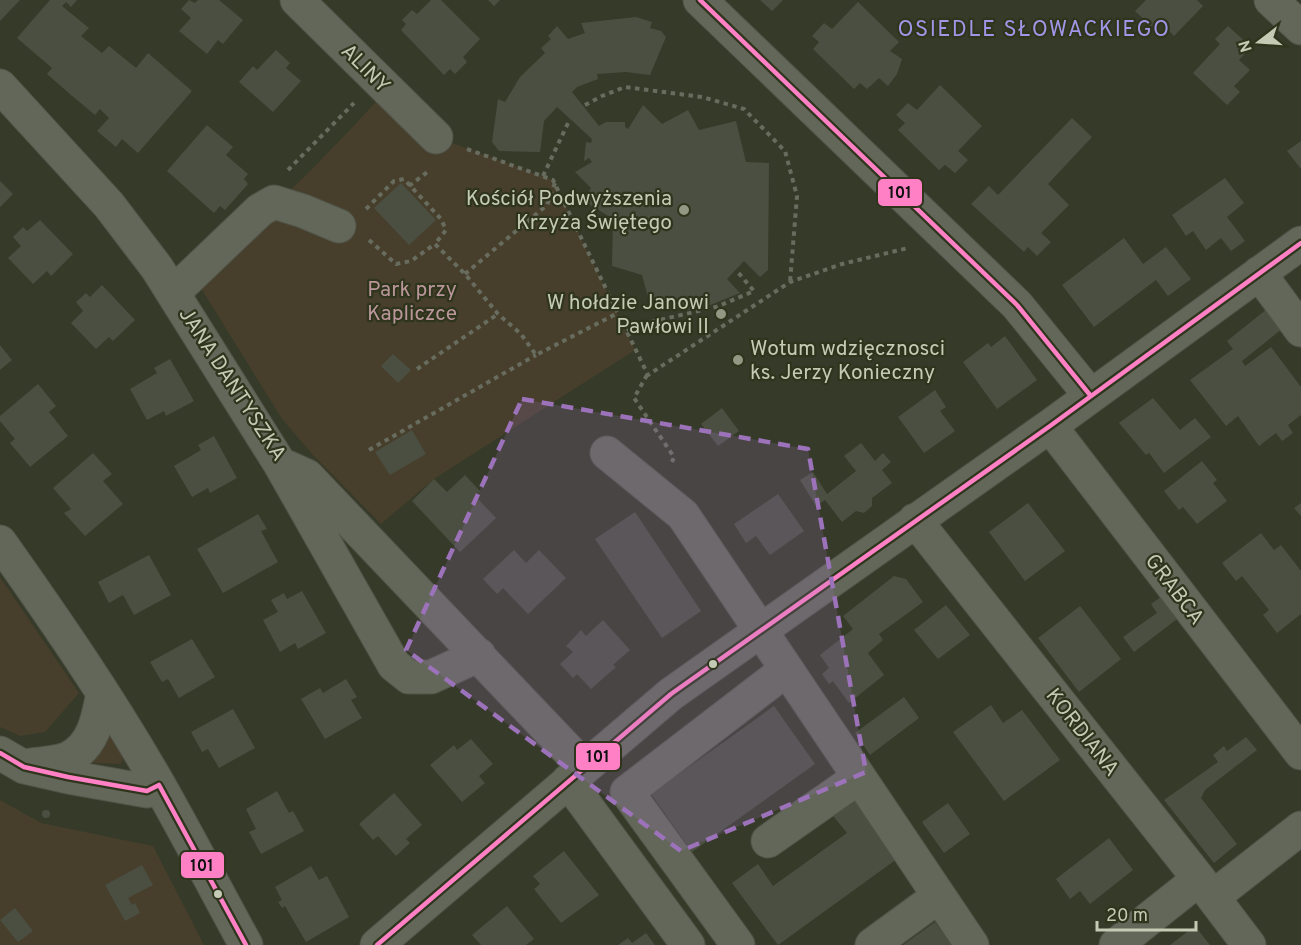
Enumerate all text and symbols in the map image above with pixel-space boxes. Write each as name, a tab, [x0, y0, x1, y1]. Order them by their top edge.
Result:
north arrow	[1229, 12, 1289, 72]
district label: OSIEDLE SŁOWACKIEGO	[897, 17, 1171, 44]
text: N	[1235, 37, 1258, 54]
street label: ALINY	[334, 39, 395, 100]
line badge: 101	[877, 178, 923, 207]
text: 101	[888, 184, 912, 204]
place label: Kościół Podwyższenia Krzyża Świętego	[466, 186, 672, 237]
marker: Kościół Podwyższenia Krzyża Świętego	[677, 203, 691, 217]
park label: Park przy Kapliczce	[367, 277, 457, 328]
place label: W hołdzie Janowi Pawłowi II	[547, 290, 709, 341]
street label: JANA DANTYSZKA	[172, 303, 292, 467]
marker: W hołdzie Janowi Pawłowi II	[714, 307, 728, 321]
place label: Wotum wdzięcznosci ks. Jerzy Konieczny	[750, 336, 945, 387]
marker: Wotum wdzięcznosci ks. Jerzy Konieczny	[731, 353, 745, 367]
street label: GRABCA	[1138, 549, 1209, 631]
unlabelled marker	[707, 658, 719, 670]
street label: KORDIANA	[1039, 683, 1125, 782]
line badge: 101	[575, 742, 621, 771]
text: 101	[586, 748, 610, 768]
line badge: 101	[180, 851, 225, 879]
text: 101	[190, 857, 214, 877]
unlabelled marker	[212, 888, 224, 900]
scale bar	[1097, 894, 1196, 932]
text: 20 m	[1106, 905, 1148, 928]

